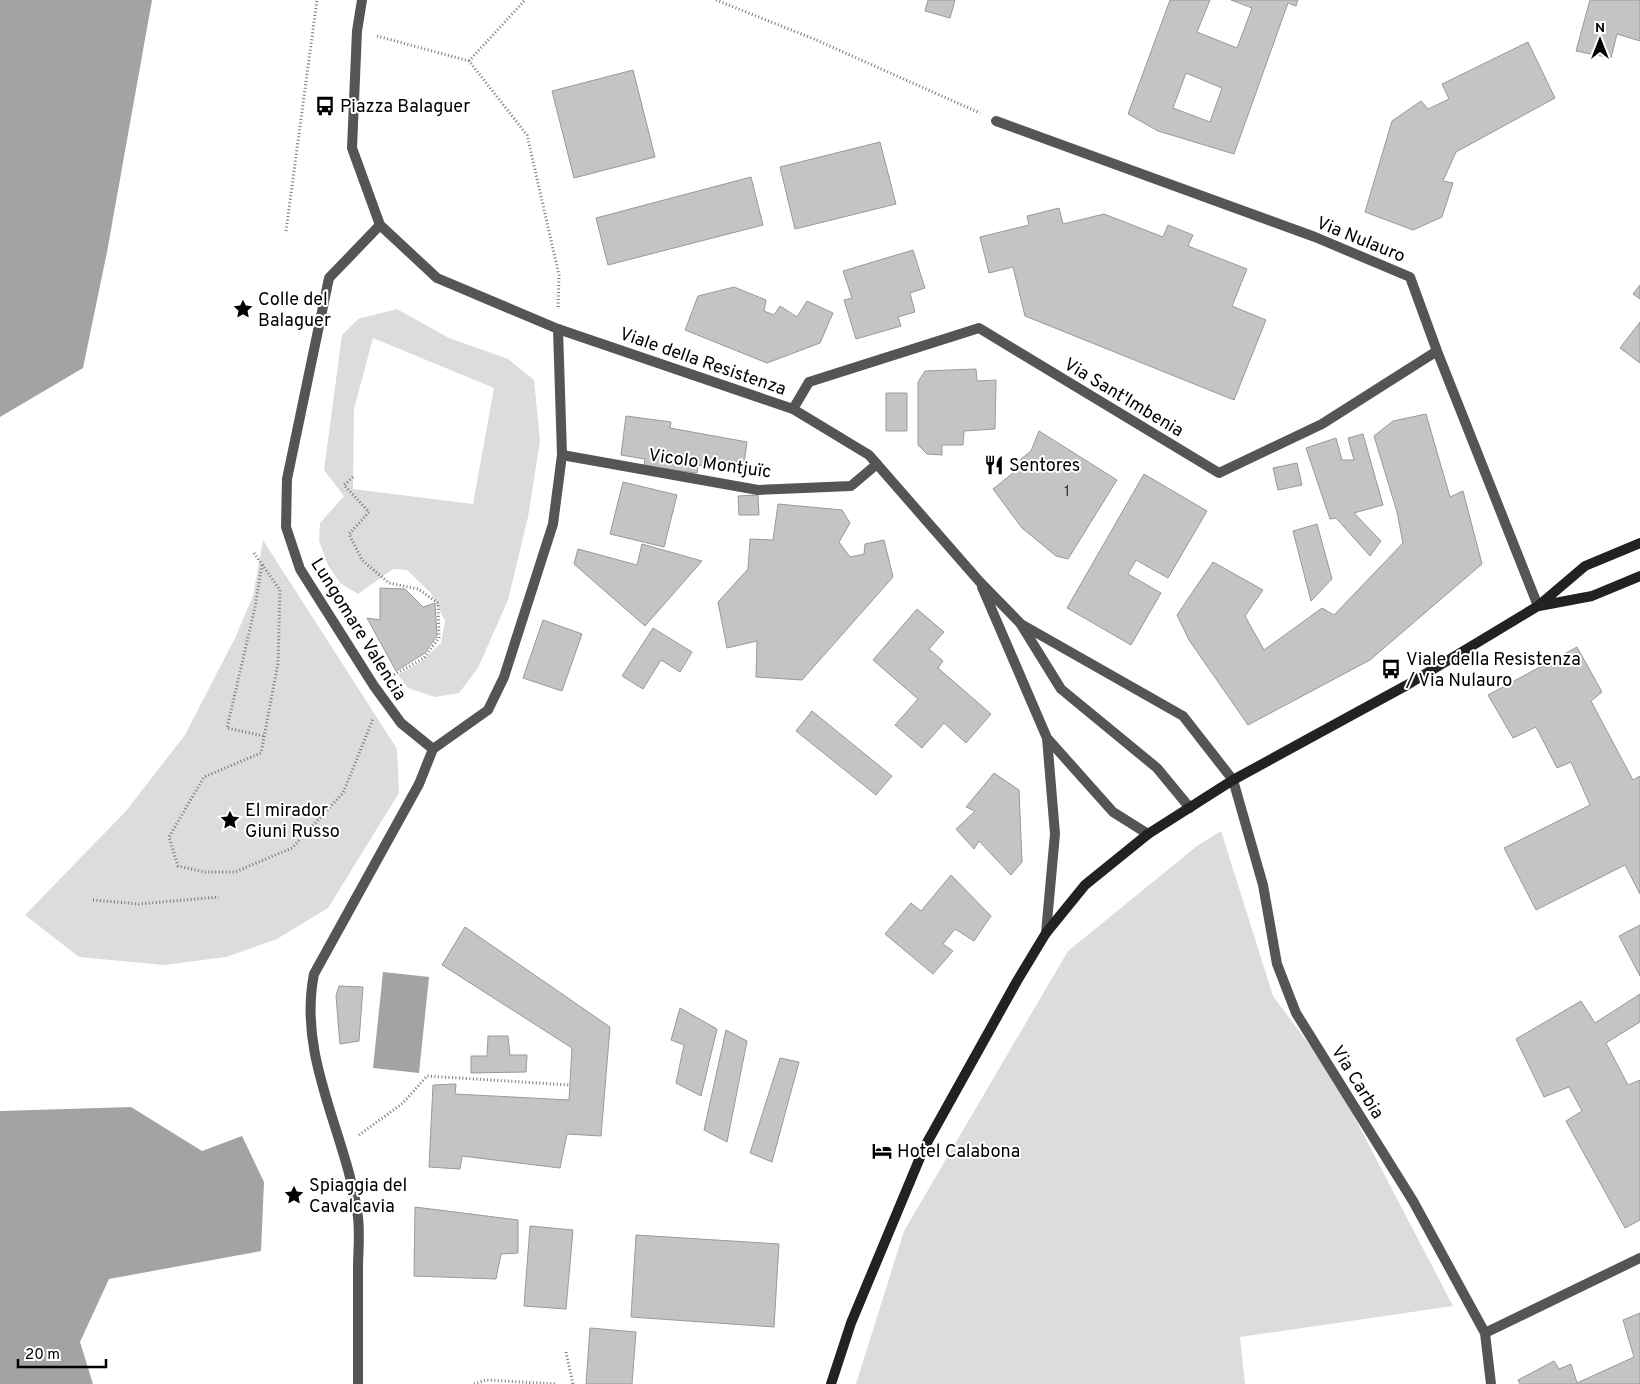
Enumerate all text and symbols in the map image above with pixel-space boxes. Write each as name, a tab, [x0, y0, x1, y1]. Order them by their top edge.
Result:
north arrow	[1575, 15, 1625, 65]
text: N	[1595, 20, 1605, 37]
bus stop icon: Piazza Balaguer	[314, 95, 336, 117]
place label: Piazza Balaguer	[340, 96, 470, 119]
street label: Via Nulauro	[1313, 212, 1408, 269]
place label: Colle del Balaguer	[258, 289, 331, 333]
place icon: Colle del Balaguer	[232, 298, 254, 320]
street label: Viale della Resistenza	[616, 323, 789, 402]
street label: Via Sant'Imbenia	[1059, 353, 1187, 443]
street label: Vicolo Montjuïc	[647, 444, 773, 484]
restaurant icon: Sentores	[983, 454, 1005, 476]
place label: Sentores	[1009, 455, 1080, 478]
house number: 1	[1064, 483, 1070, 502]
street label: Lungomare Valencia	[305, 554, 411, 705]
place label: Viale della Resistenza / Via Nulauro	[1405, 649, 1581, 693]
bus stop icon: Viale della Resistenza / Via Nulauro	[1380, 658, 1402, 680]
place label: El mirador Giuni Russo	[245, 800, 340, 844]
place icon: El mirador Giuni Russo	[219, 809, 241, 831]
street label: Via Carbia	[1325, 1042, 1388, 1124]
hotel icon: Hotel Calabona	[871, 1140, 893, 1162]
place label: Hotel Calabona	[897, 1141, 1020, 1164]
place label: Spiaggia del Cavalcavia	[309, 1175, 407, 1219]
place icon: Spiaggia del Cavalcavia	[283, 1184, 305, 1206]
scale bar	[18, 1336, 105, 1368]
text: 20 m	[25, 1346, 60, 1365]

